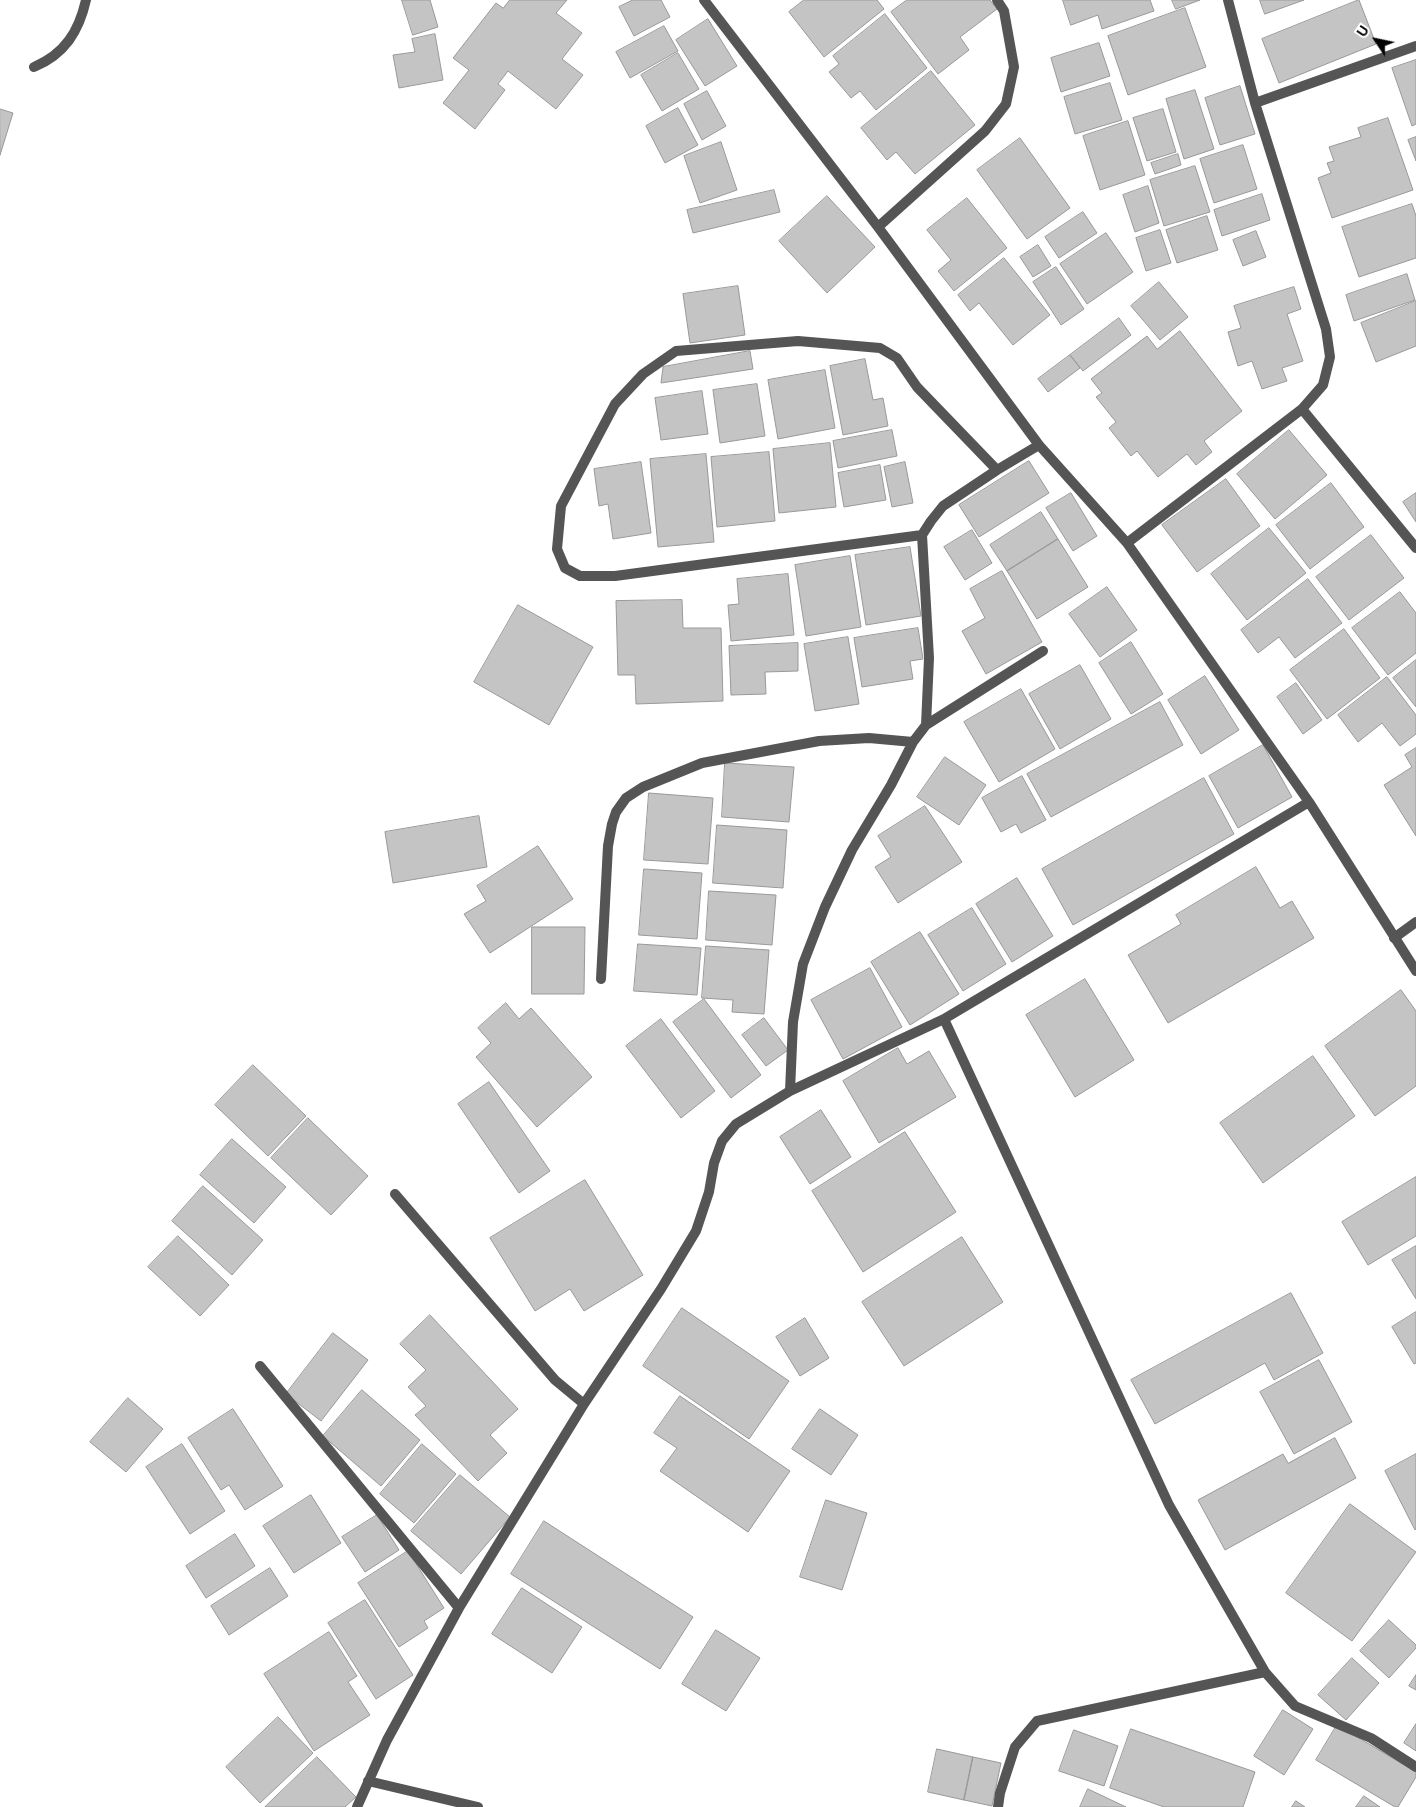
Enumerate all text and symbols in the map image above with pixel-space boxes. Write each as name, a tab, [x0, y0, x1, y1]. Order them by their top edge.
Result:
north arrow	[1351, 15, 1401, 65]
text: U	[1353, 22, 1373, 40]

